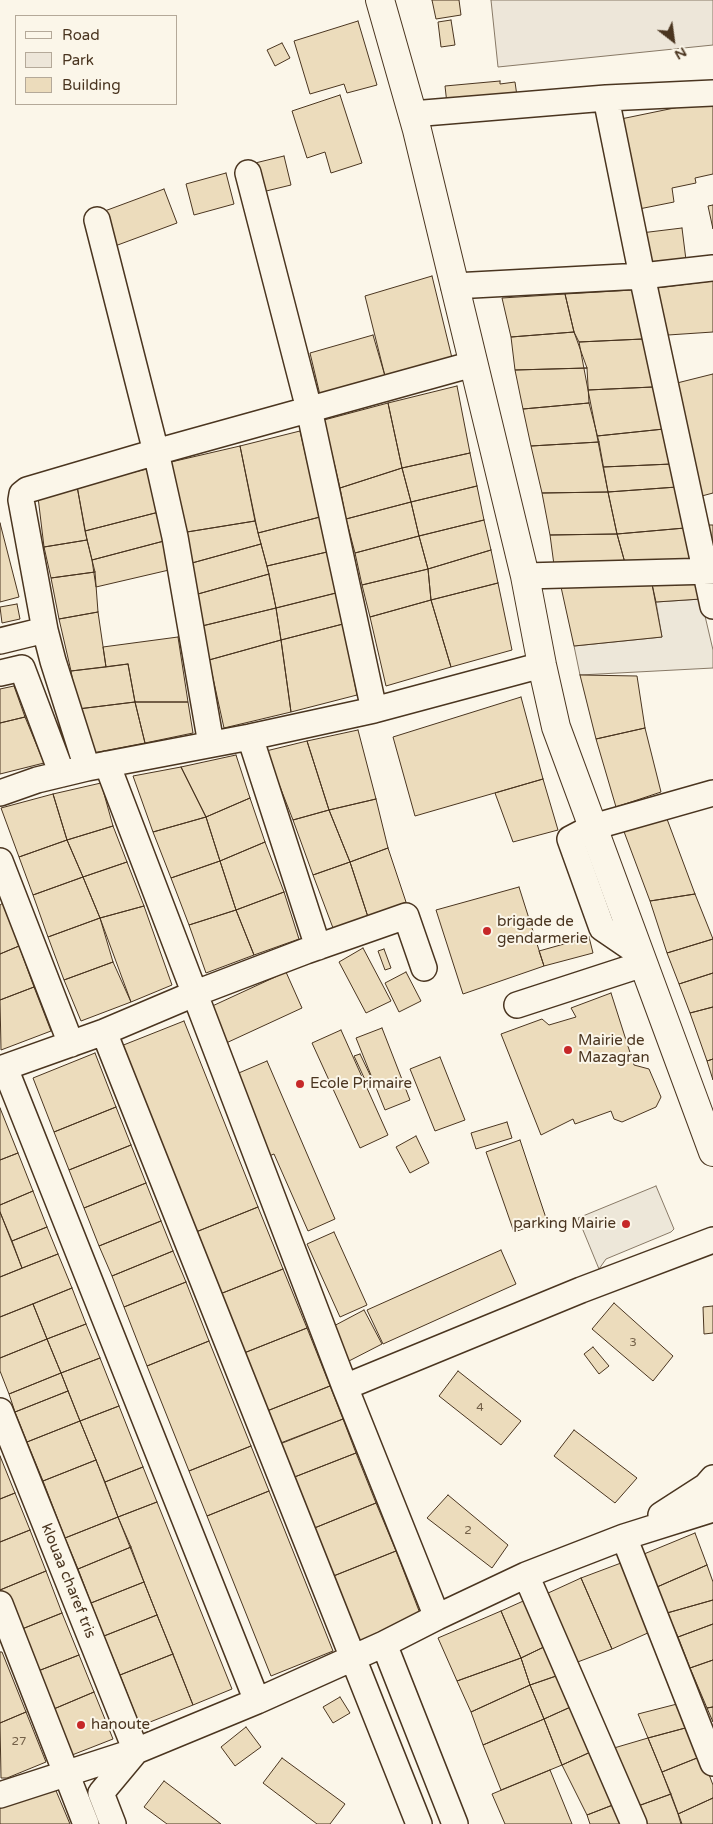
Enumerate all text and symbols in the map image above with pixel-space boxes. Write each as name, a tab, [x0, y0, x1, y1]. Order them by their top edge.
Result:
legend	[15, 15, 178, 105]
north arrow	[648, 15, 698, 65]
text: Road	[62, 26, 100, 44]
text: N	[672, 43, 690, 64]
text: Park	[62, 51, 94, 69]
text: Building	[62, 76, 121, 94]
place label: brigade de gendarmerie	[497, 913, 588, 948]
marker: brigade de gendarmerie	[481, 925, 493, 937]
place label: Mairie de Mazagran	[578, 1032, 650, 1067]
marker: Mairie de Mazagran	[562, 1044, 574, 1056]
place label: Ecole Primaire	[310, 1075, 412, 1093]
marker: Ecole Primaire	[294, 1078, 306, 1090]
place label: parking Mairie	[513, 1215, 616, 1233]
marker: parking Mairie	[620, 1218, 632, 1230]
house number: 3	[629, 1336, 637, 1350]
house number: 4	[476, 1401, 484, 1415]
street label: klouaa charef tris	[37, 1521, 99, 1641]
house number: 2	[464, 1524, 472, 1538]
place label: hanoute	[91, 1716, 150, 1734]
marker: hanoute	[75, 1719, 87, 1731]
house number: 27	[11, 1735, 27, 1749]

